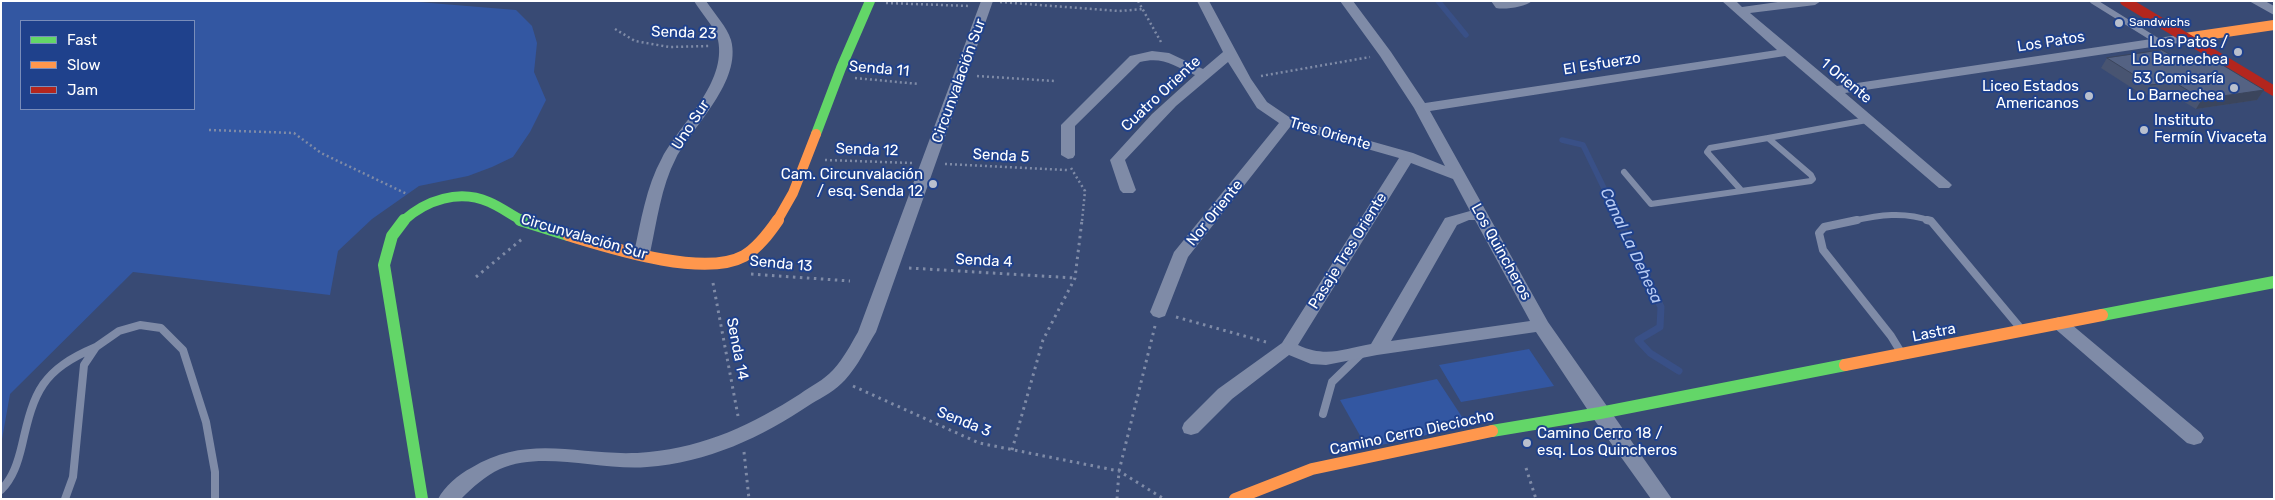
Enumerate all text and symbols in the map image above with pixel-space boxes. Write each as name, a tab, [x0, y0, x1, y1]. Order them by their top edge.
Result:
street label: Circunvalación Sur	[928, 16, 990, 146]
place label: Sandwichs	[2129, 16, 2190, 30]
marker: Sandwichs	[2113, 17, 2125, 29]
legend	[20, 20, 195, 110]
street label: Senda 23	[651, 23, 717, 43]
street label: Los Patos	[2016, 28, 2086, 56]
text: Fast	[67, 31, 97, 49]
place label: Los Patos / Lo Barnechea	[2132, 34, 2228, 69]
marker: Los Patos / Lo Barnechea	[2232, 46, 2244, 58]
street label: El Esfuerzo	[1562, 49, 1642, 79]
street label: Cuatro Oriente	[1118, 53, 1204, 135]
street label: 1 Oriente	[1817, 54, 1875, 108]
text: Slow	[67, 56, 100, 74]
street label: Senda 11	[848, 57, 910, 81]
place label: 53 Comisaría Lo Barnechea	[2128, 70, 2224, 105]
place label: Liceo Estados Americanos	[1982, 78, 2079, 113]
text: Jam	[67, 81, 98, 99]
marker: 53 Comisaría Lo Barnechea	[2228, 82, 2240, 94]
marker: Liceo Estados Americanos	[2083, 90, 2095, 102]
street label: Uno Sur	[668, 97, 714, 153]
place label: Instituto Fermín Vivaceta	[2154, 112, 2267, 147]
street label: Tres Oriente	[1287, 114, 1373, 154]
marker: Instituto Fermín Vivaceta	[2138, 124, 2150, 136]
street label: Senda 12	[835, 140, 899, 160]
street label: Senda 5	[972, 146, 1030, 166]
place label: Cam. Circunvalación / esq. Senda 12	[781, 166, 923, 201]
street label: Nor Oriente	[1183, 176, 1247, 250]
marker: Cam. Circunvalación / esq. Senda 12	[927, 178, 939, 190]
water label: Canal La Dehesa	[1596, 185, 1666, 307]
street label: Pasaje Tres Oriente	[1305, 190, 1391, 312]
street label: Los Quincheros	[1467, 201, 1535, 303]
street label: Circunvalación Sur	[519, 210, 649, 264]
street label: Senda 4	[955, 251, 1013, 271]
street label: Senda 13	[749, 252, 813, 276]
street label: Senda 14	[722, 316, 752, 382]
street label: Lastra	[1911, 320, 1957, 346]
street label: Senda 3	[934, 403, 994, 441]
street label: Camino Cerro Dieciocho	[1328, 407, 1496, 459]
place label: Camino Cerro 18 / esq. Los Quincheros	[1537, 425, 1677, 460]
marker: Camino Cerro 18 / esq. Los Quincheros	[1521, 437, 1533, 449]

